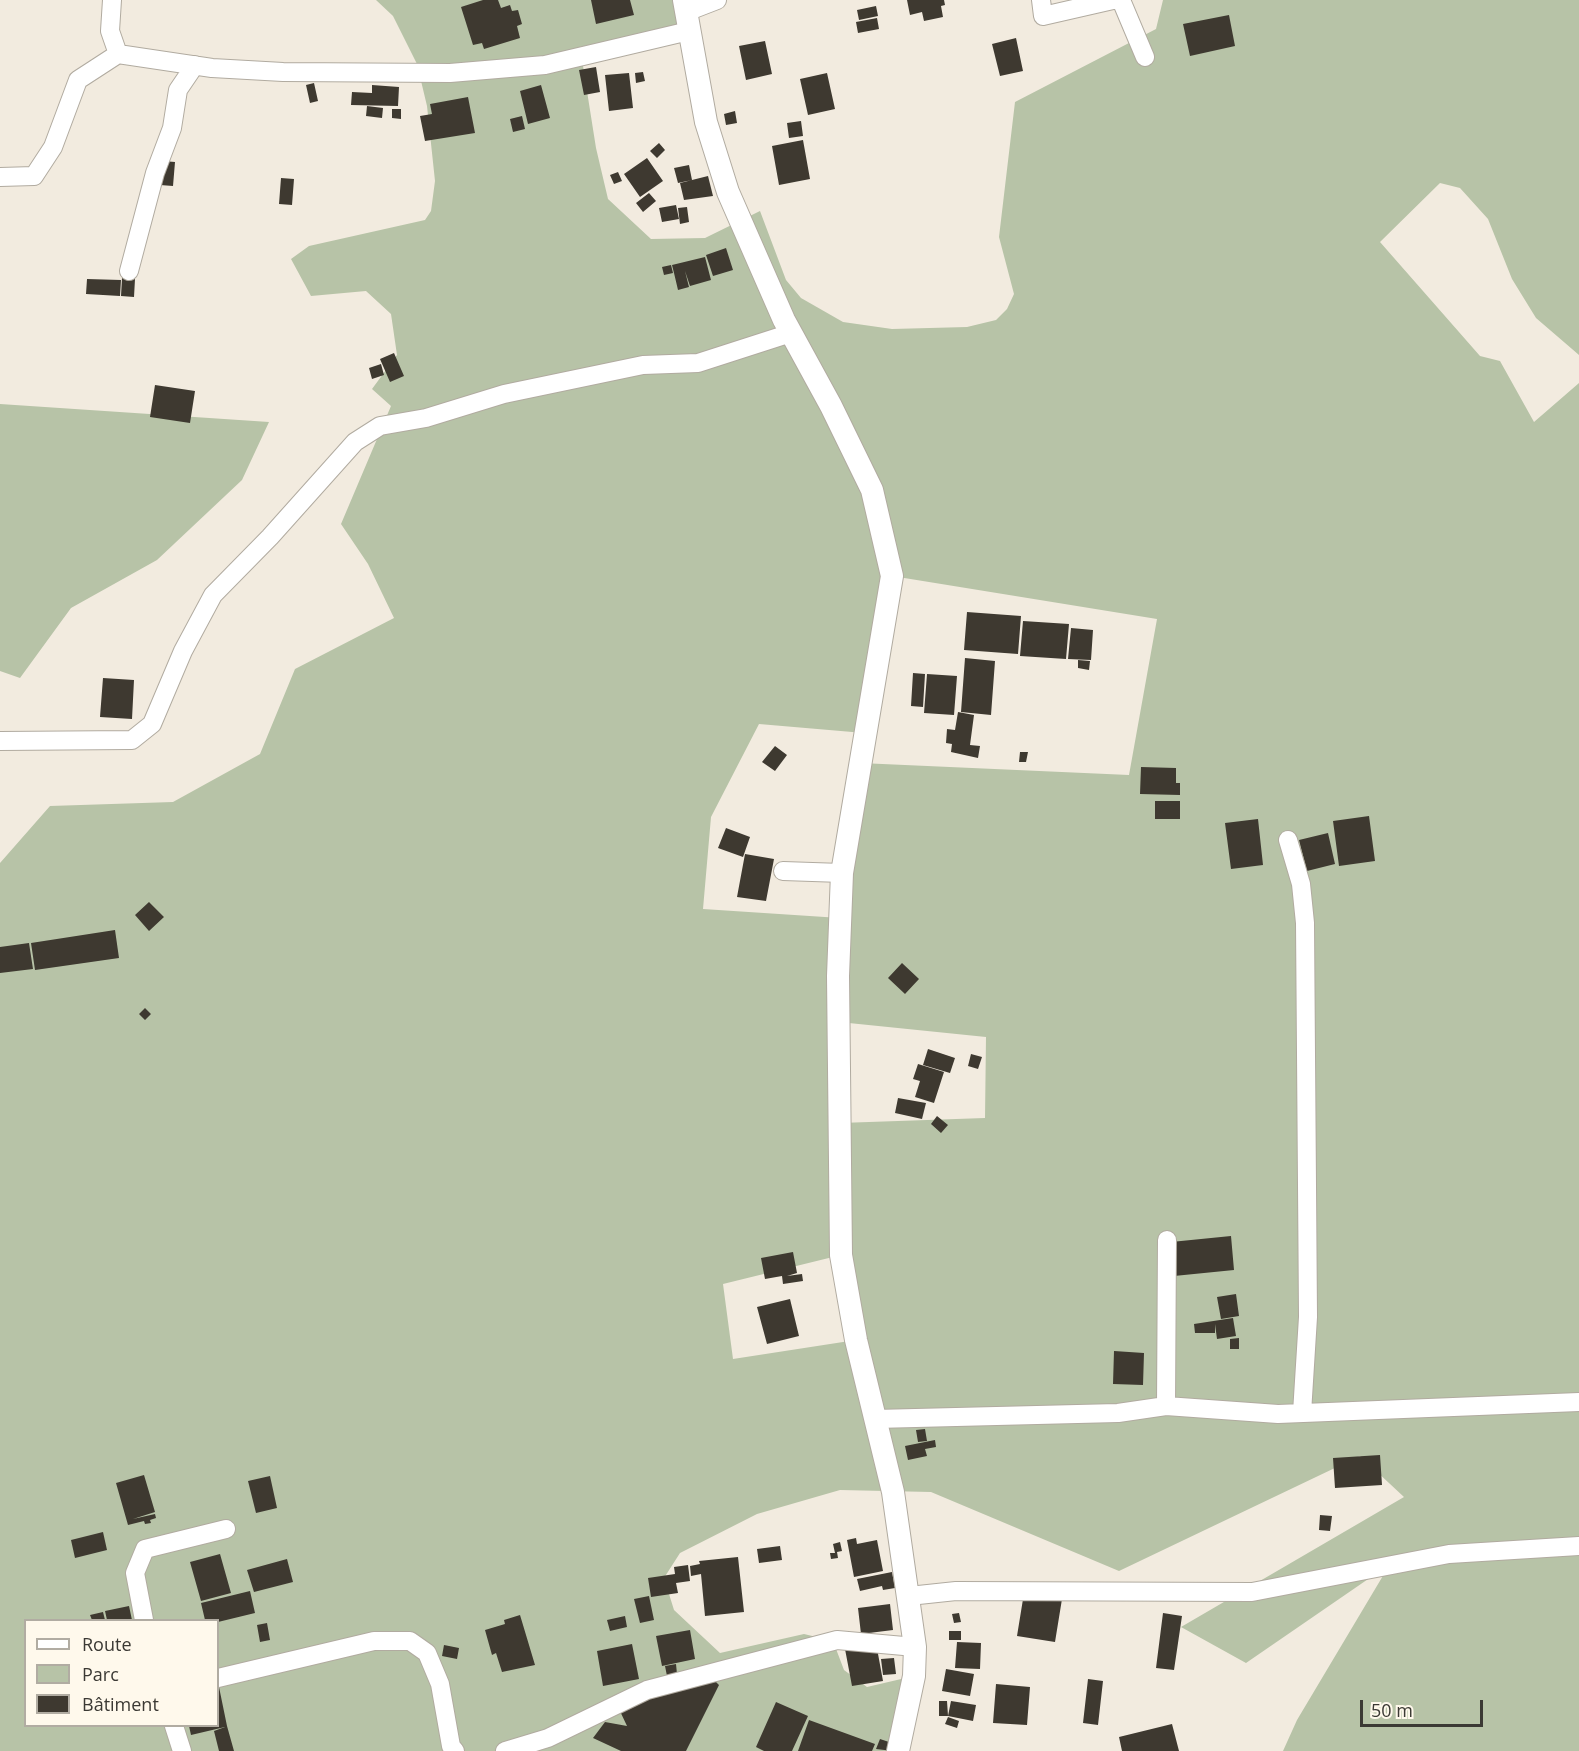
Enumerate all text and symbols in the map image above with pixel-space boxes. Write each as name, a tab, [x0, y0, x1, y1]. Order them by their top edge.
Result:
legend	[24, 1619, 219, 1727]
text: Route	[82, 1632, 132, 1656]
text: Parc	[82, 1662, 119, 1686]
scale bar	[1363, 1688, 1486, 1726]
text: Bâtiment	[82, 1692, 159, 1716]
text: 50 m	[1371, 1698, 1413, 1722]

